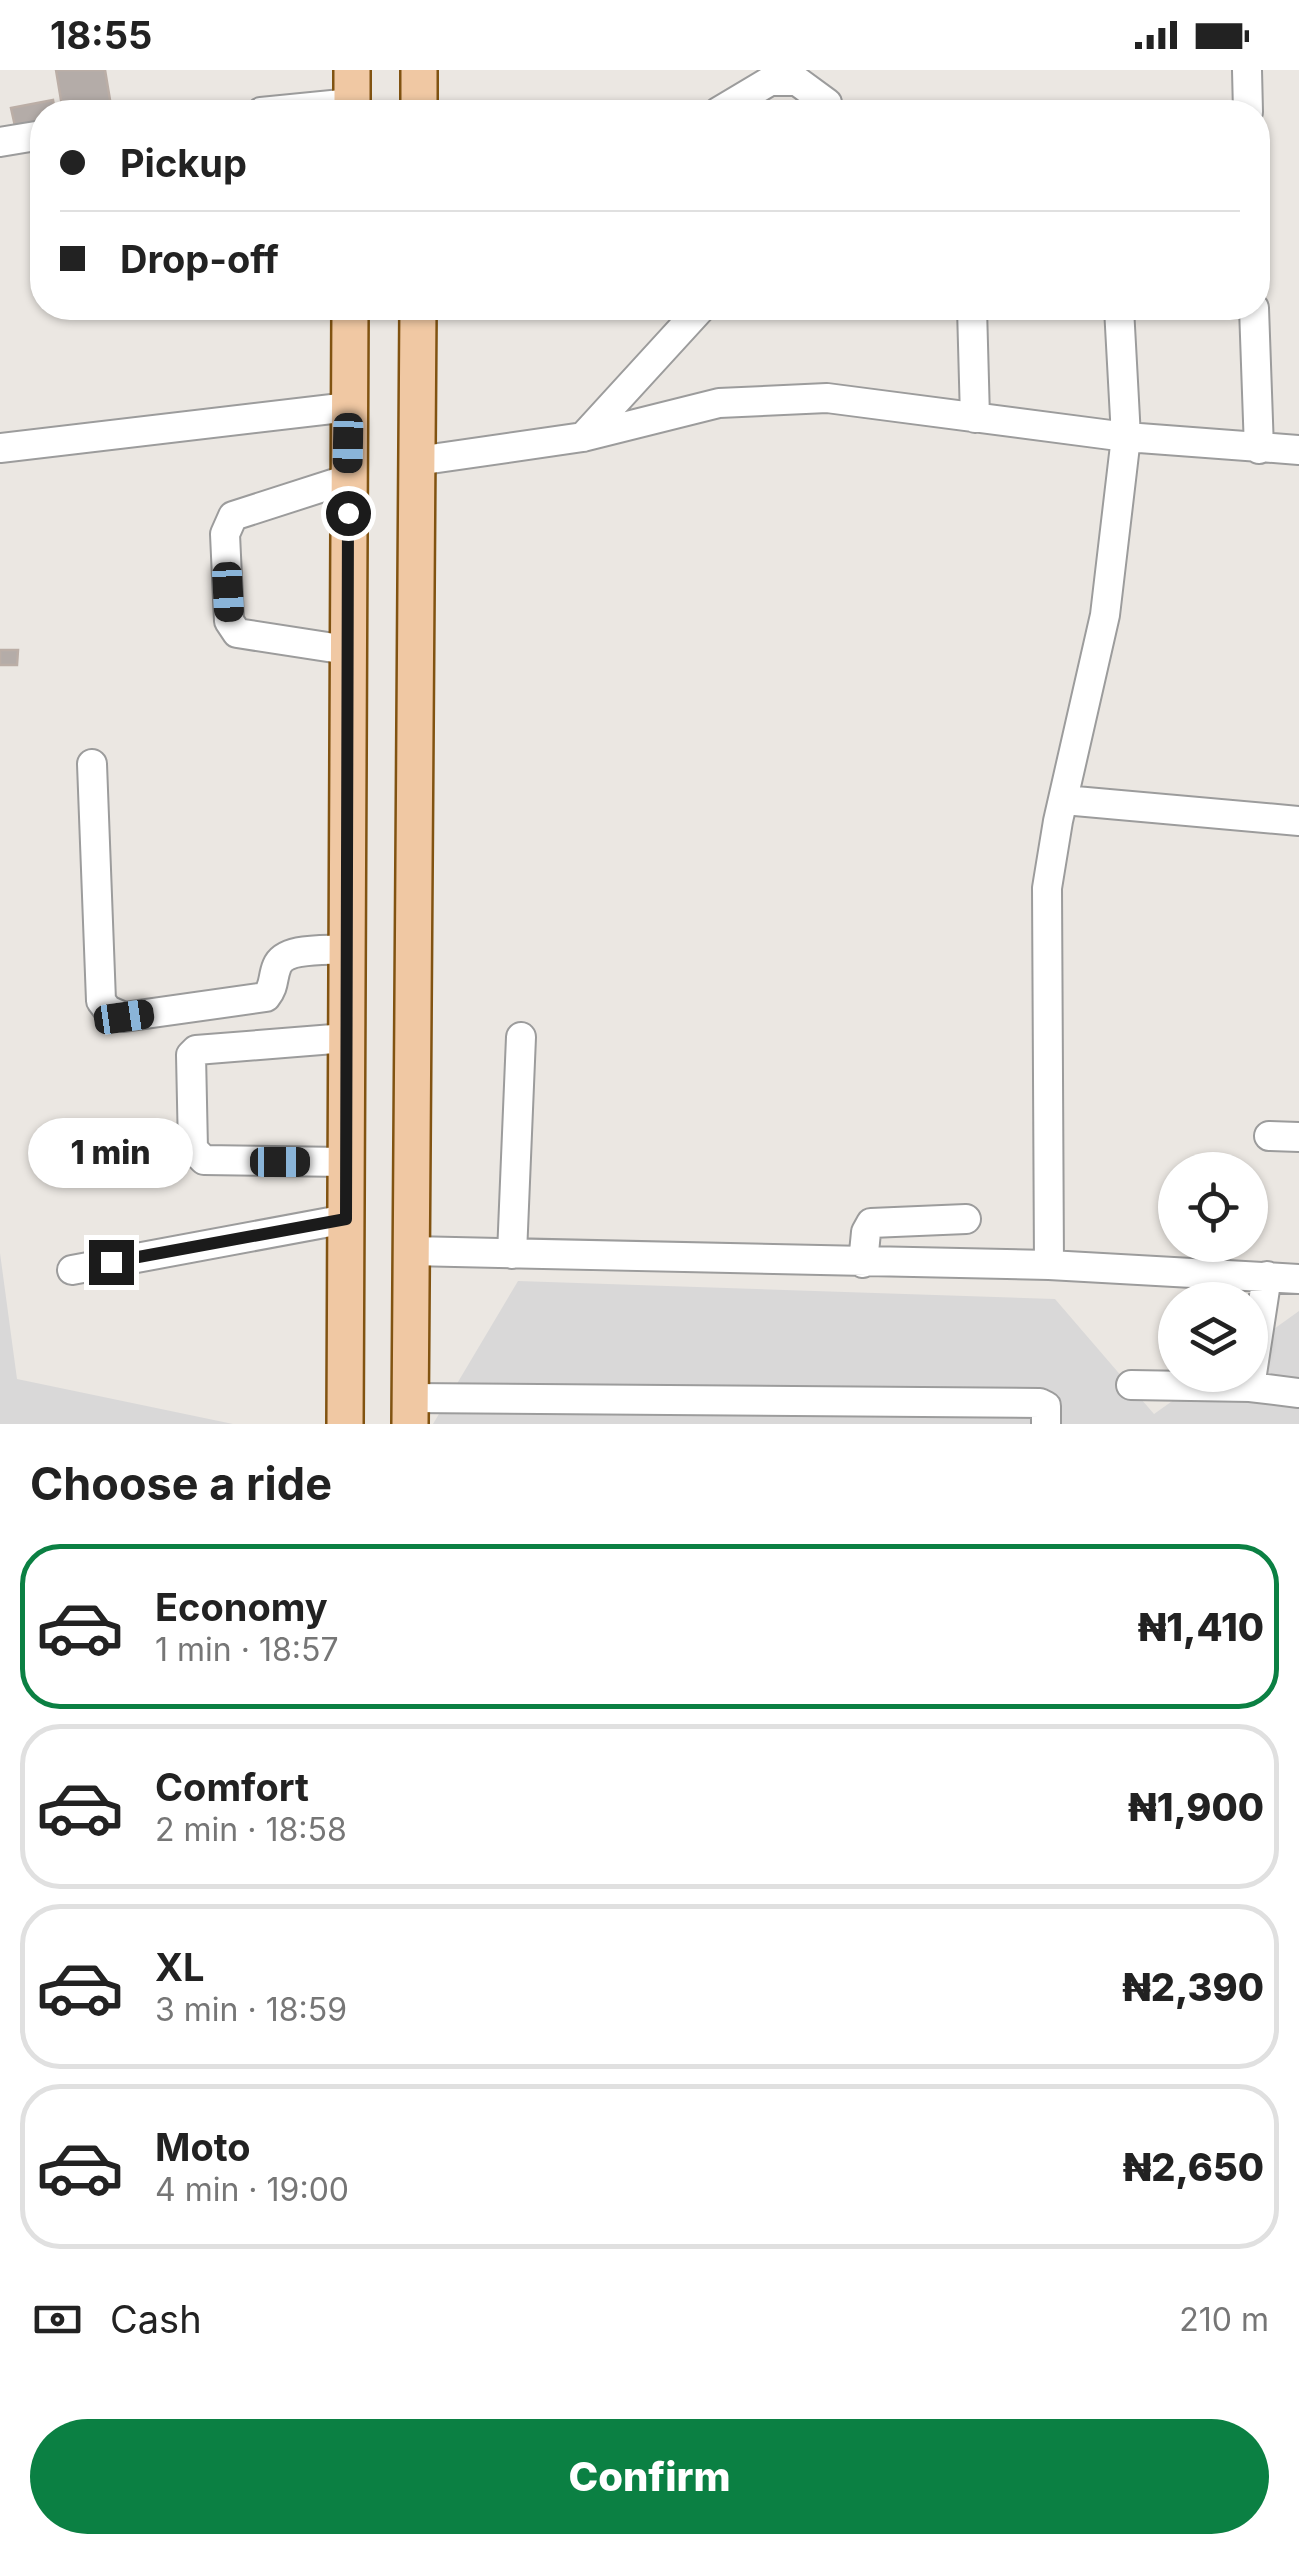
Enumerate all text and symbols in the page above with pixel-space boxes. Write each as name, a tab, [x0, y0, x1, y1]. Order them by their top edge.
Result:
text: 18:55	[50, 12, 152, 58]
text: Pickup	[120, 140, 247, 186]
text: Drop-off	[120, 236, 279, 282]
car	[332, 413, 364, 473]
route start	[326, 491, 371, 536]
car	[211, 561, 245, 623]
car	[92, 998, 156, 1036]
callout: 1 min	[28, 1117, 194, 1187]
text: 1 min	[70, 1133, 151, 1172]
car	[250, 1147, 310, 1177]
map controls	[1158, 1152, 1268, 1392]
button: locate	[1158, 1152, 1268, 1262]
route end	[89, 1240, 134, 1285]
button: layers	[1158, 1282, 1268, 1392]
text: Choose a ride	[30, 1456, 332, 1511]
icon: car	[35, 1582, 125, 1672]
text: Economy	[155, 1584, 328, 1630]
text: ₦1,410	[1138, 1604, 1264, 1650]
text: 1 min · 18:57	[155, 1630, 339, 1669]
icon: car	[35, 1762, 125, 1852]
text: Comfort	[155, 1764, 309, 1810]
text: ₦1,900	[1128, 1784, 1264, 1830]
text: 2 min · 18:58	[155, 1810, 347, 1849]
icon: car	[35, 1942, 125, 2032]
text: XL	[155, 1944, 205, 1990]
text: ₦2,390	[1122, 1964, 1264, 2010]
text: 3 min · 18:59	[155, 1990, 347, 2029]
icon: car	[35, 2122, 125, 2212]
text: Moto	[155, 2124, 251, 2170]
text: ₦2,650	[1123, 2144, 1264, 2190]
text: 4 min · 19:00	[155, 2170, 349, 2209]
icon: cash	[30, 2292, 85, 2347]
text: Cash	[110, 2296, 202, 2342]
text: 210 m	[1179, 2300, 1269, 2339]
button: Confirm	[30, 2419, 1269, 2534]

